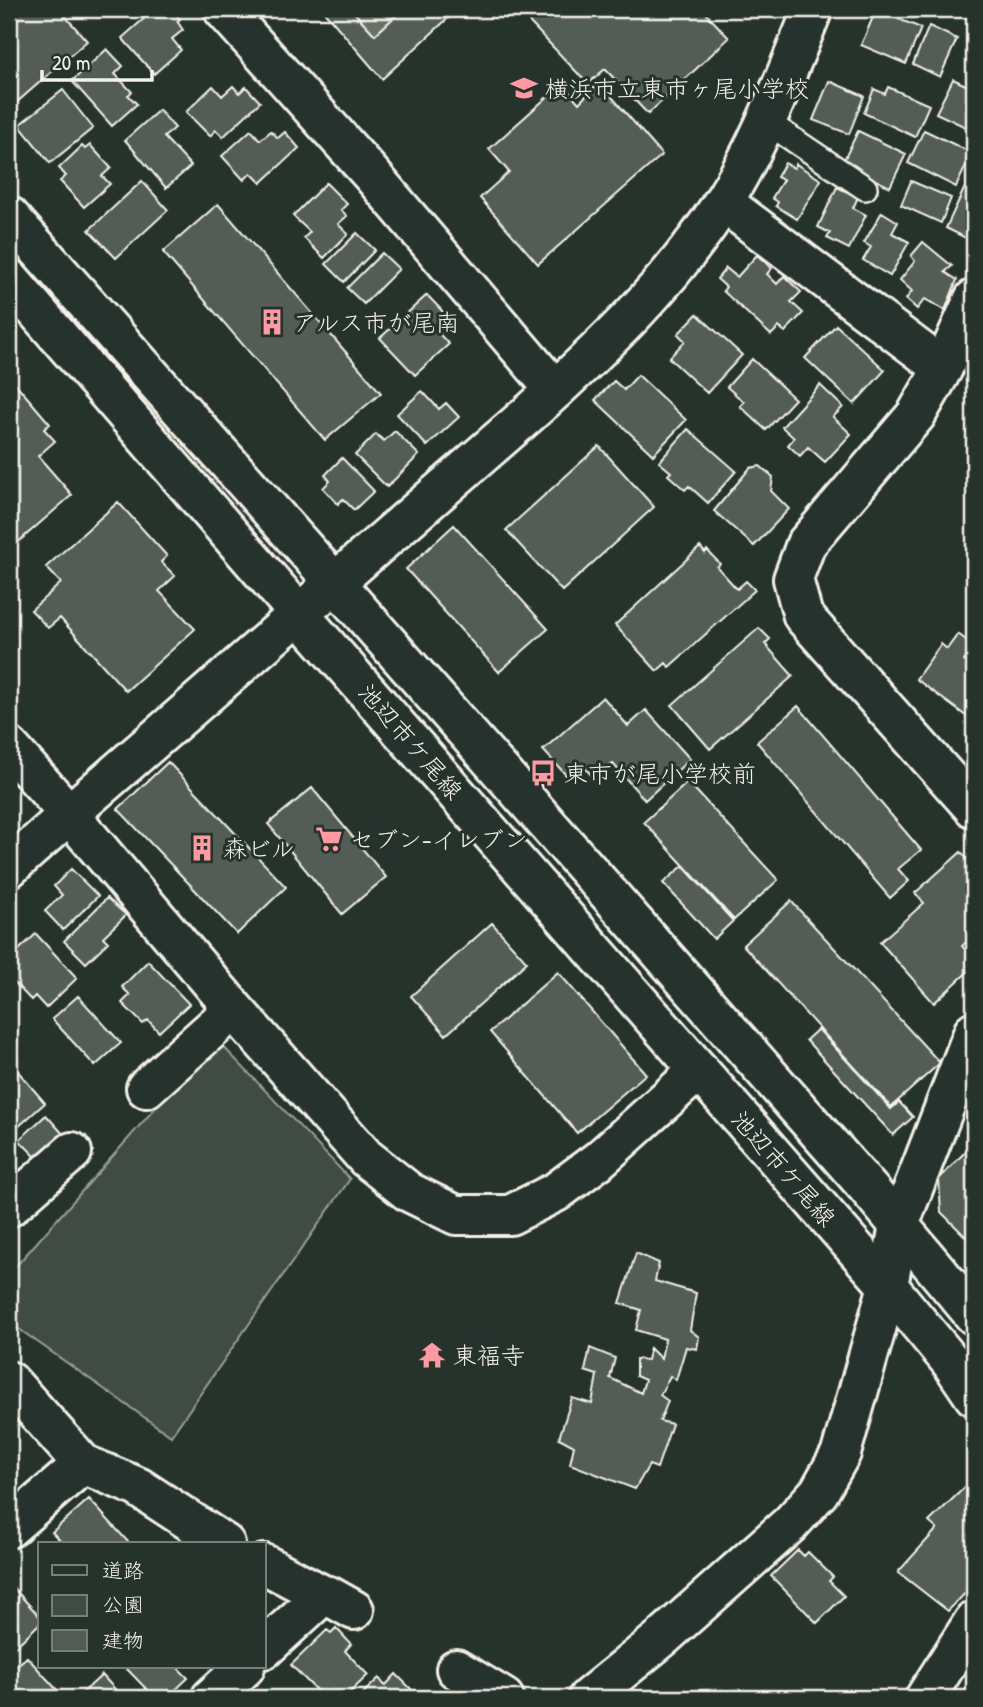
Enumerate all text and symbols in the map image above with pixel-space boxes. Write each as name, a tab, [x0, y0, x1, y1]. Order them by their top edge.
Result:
scale bar	[42, 38, 152, 82]
text: 20 m	[52, 48, 90, 77]
place label: 横浜市立東市ヶ尾小学校	[545, 72, 809, 104]
school or university icon: 横浜市立東市ヶ尾小学校	[509, 73, 539, 103]
place label: アルス市が尾南	[293, 306, 460, 338]
building icon: アルス市が尾南	[257, 307, 287, 337]
street label: 池辺市ケ尾線	[352, 676, 470, 806]
place label: 東市が尾小学校前	[564, 757, 756, 789]
bus stop icon: 東市が尾小学校前	[528, 758, 558, 788]
place label: セブン-イレブン	[350, 823, 528, 855]
supermarket icon: セブン-イレブン	[314, 824, 344, 854]
place label: 森ビル	[223, 832, 295, 864]
building icon: 森ビル	[187, 833, 217, 863]
street label: 池辺市ケ尾線	[725, 1103, 843, 1233]
place label: 東福寺	[453, 1339, 525, 1371]
temple icon: 東福寺	[417, 1340, 447, 1370]
legend	[38, 1542, 266, 1668]
text: 道路	[102, 1556, 144, 1585]
text: 公園	[102, 1590, 144, 1619]
text: 建物	[102, 1626, 144, 1655]

